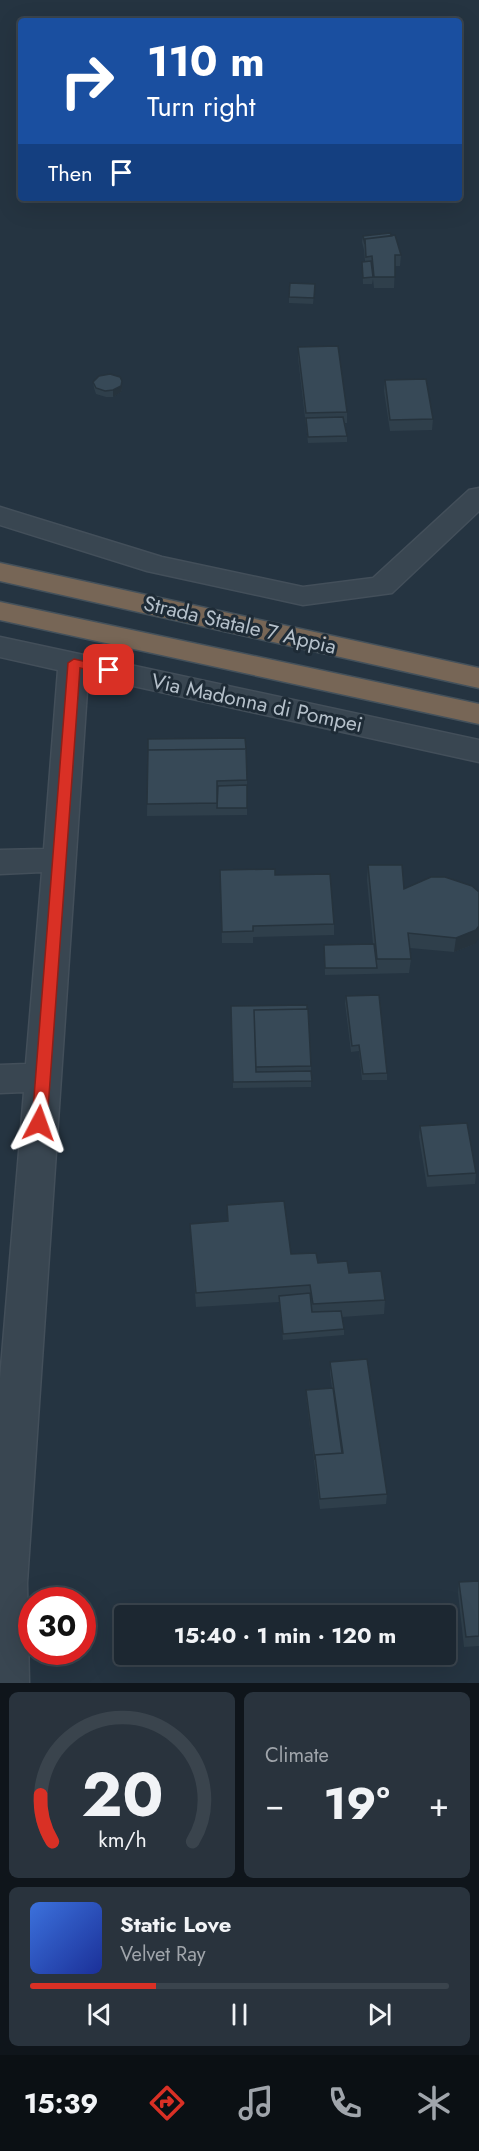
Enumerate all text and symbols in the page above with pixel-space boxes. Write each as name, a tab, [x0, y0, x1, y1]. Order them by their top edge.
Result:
text: 110 m	[147, 31, 265, 92]
icon: right	[48, 42, 126, 120]
text: Turn right	[147, 87, 255, 126]
icon: arrive	[105, 156, 138, 189]
text: Then	[48, 157, 93, 189]
street label: Strada Statale 7 Appia	[141, 588, 339, 662]
pin	[83, 644, 134, 695]
icon: arrive	[92, 653, 125, 686]
street label: Via Madonna di Pompei	[149, 666, 365, 740]
position arrow	[7, 1091, 71, 1155]
speed limit sign: 30	[18, 1587, 96, 1665]
text: 15:40 · 1 min · 120 m	[174, 1619, 396, 1651]
text: Climate	[265, 1741, 329, 1770]
text: 20	[81, 1749, 163, 1839]
text: 19°	[323, 1771, 390, 1836]
text: −	[265, 1781, 284, 1828]
text: +	[429, 1781, 449, 1828]
text: km/h	[98, 1824, 146, 1855]
text: Static Love	[120, 1908, 231, 1940]
text: Velvet Ray	[120, 1940, 206, 1969]
icon: previous	[83, 1998, 116, 2031]
icon: pause	[223, 1998, 256, 2031]
icon: next	[363, 1998, 396, 2031]
icon: directions	[146, 2082, 188, 2124]
icon: music	[235, 2082, 277, 2124]
icon: phone	[324, 2082, 366, 2124]
icon: climate	[413, 2082, 455, 2124]
text: 15:39	[24, 2084, 98, 2123]

